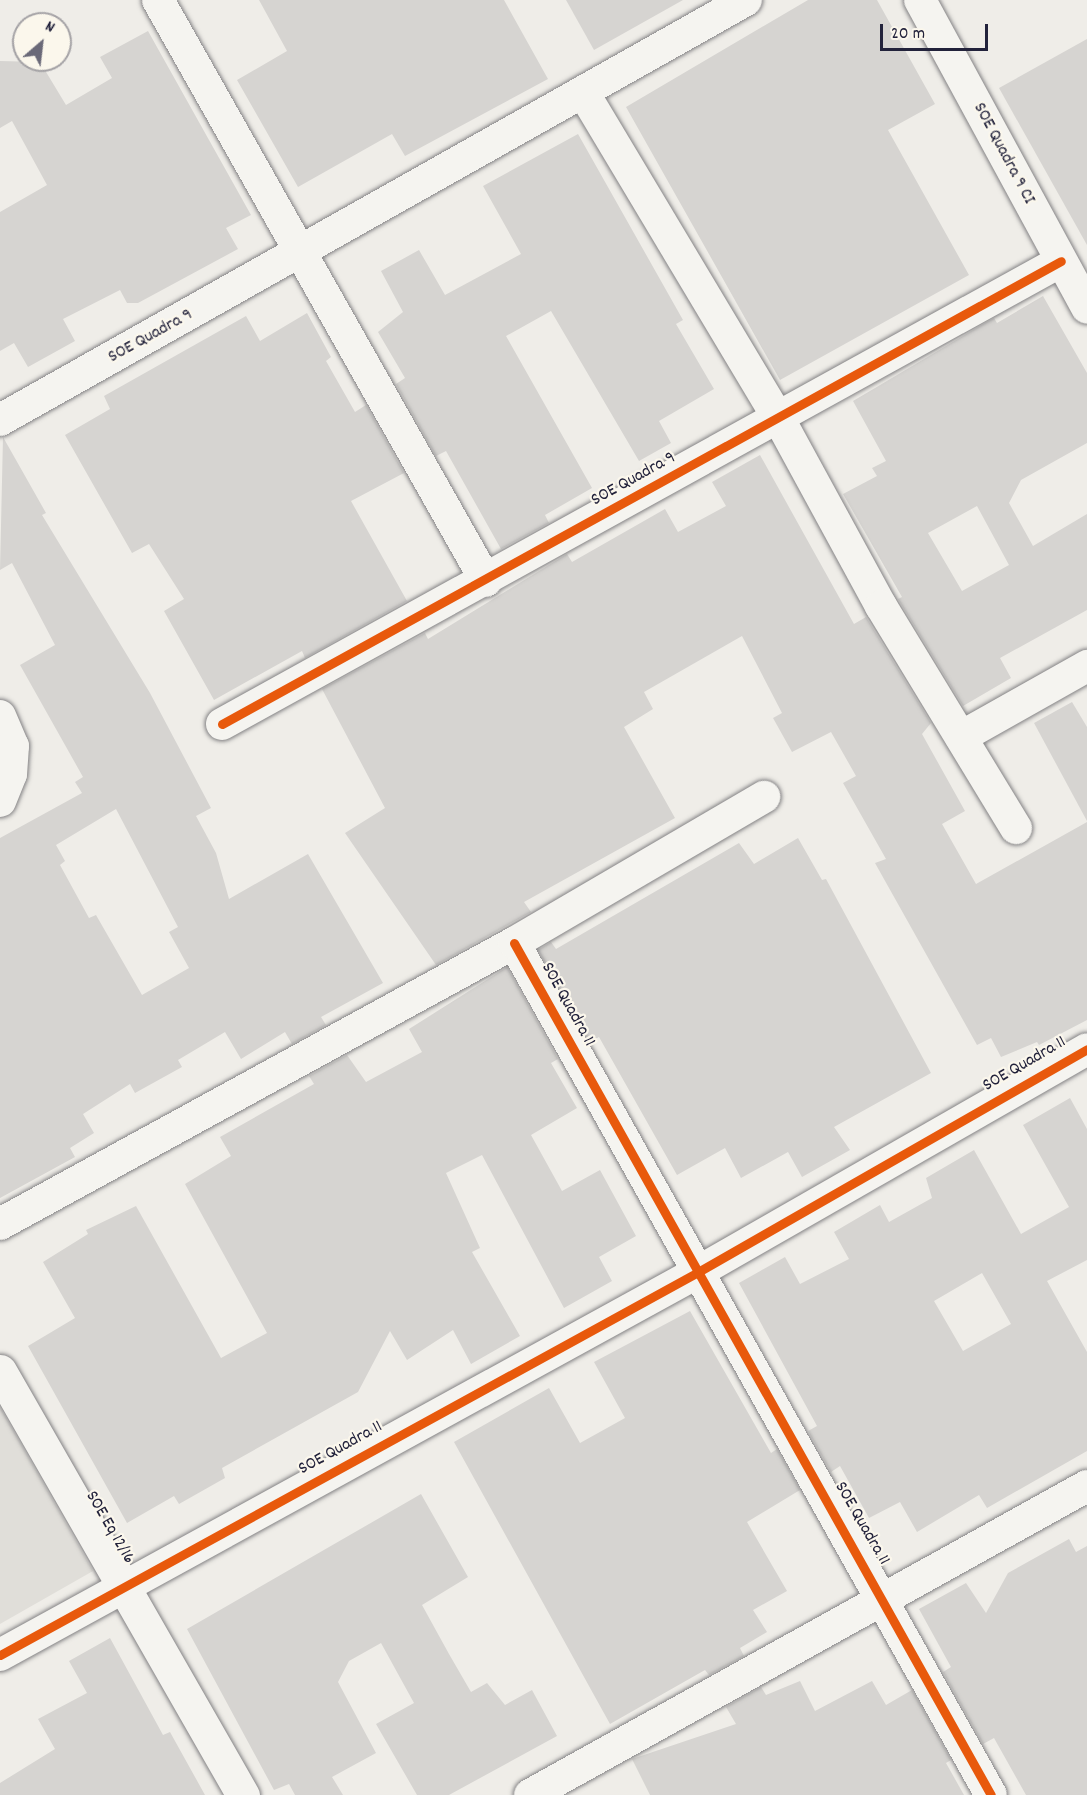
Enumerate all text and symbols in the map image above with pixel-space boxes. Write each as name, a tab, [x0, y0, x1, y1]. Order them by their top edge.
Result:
north arrow	[12, 12, 72, 72]
scale bar	[883, 12, 991, 50]
text: N	[41, 15, 59, 39]
text: 20 m	[891, 22, 925, 47]
street label: SOE Quadra 9 CI	[967, 100, 1039, 208]
street label: SOE Quadra 9	[105, 305, 197, 369]
street label: SOE Quadra 9	[588, 448, 680, 512]
street label: SOE Quadra 11	[535, 959, 599, 1051]
street label: SOE Quadra 11	[979, 1032, 1071, 1098]
street label: SOE Quadra 11	[295, 1417, 387, 1481]
street label: SOE Quadra 11	[828, 1478, 894, 1570]
street label: SOE Eq 12/16	[80, 1488, 138, 1568]

